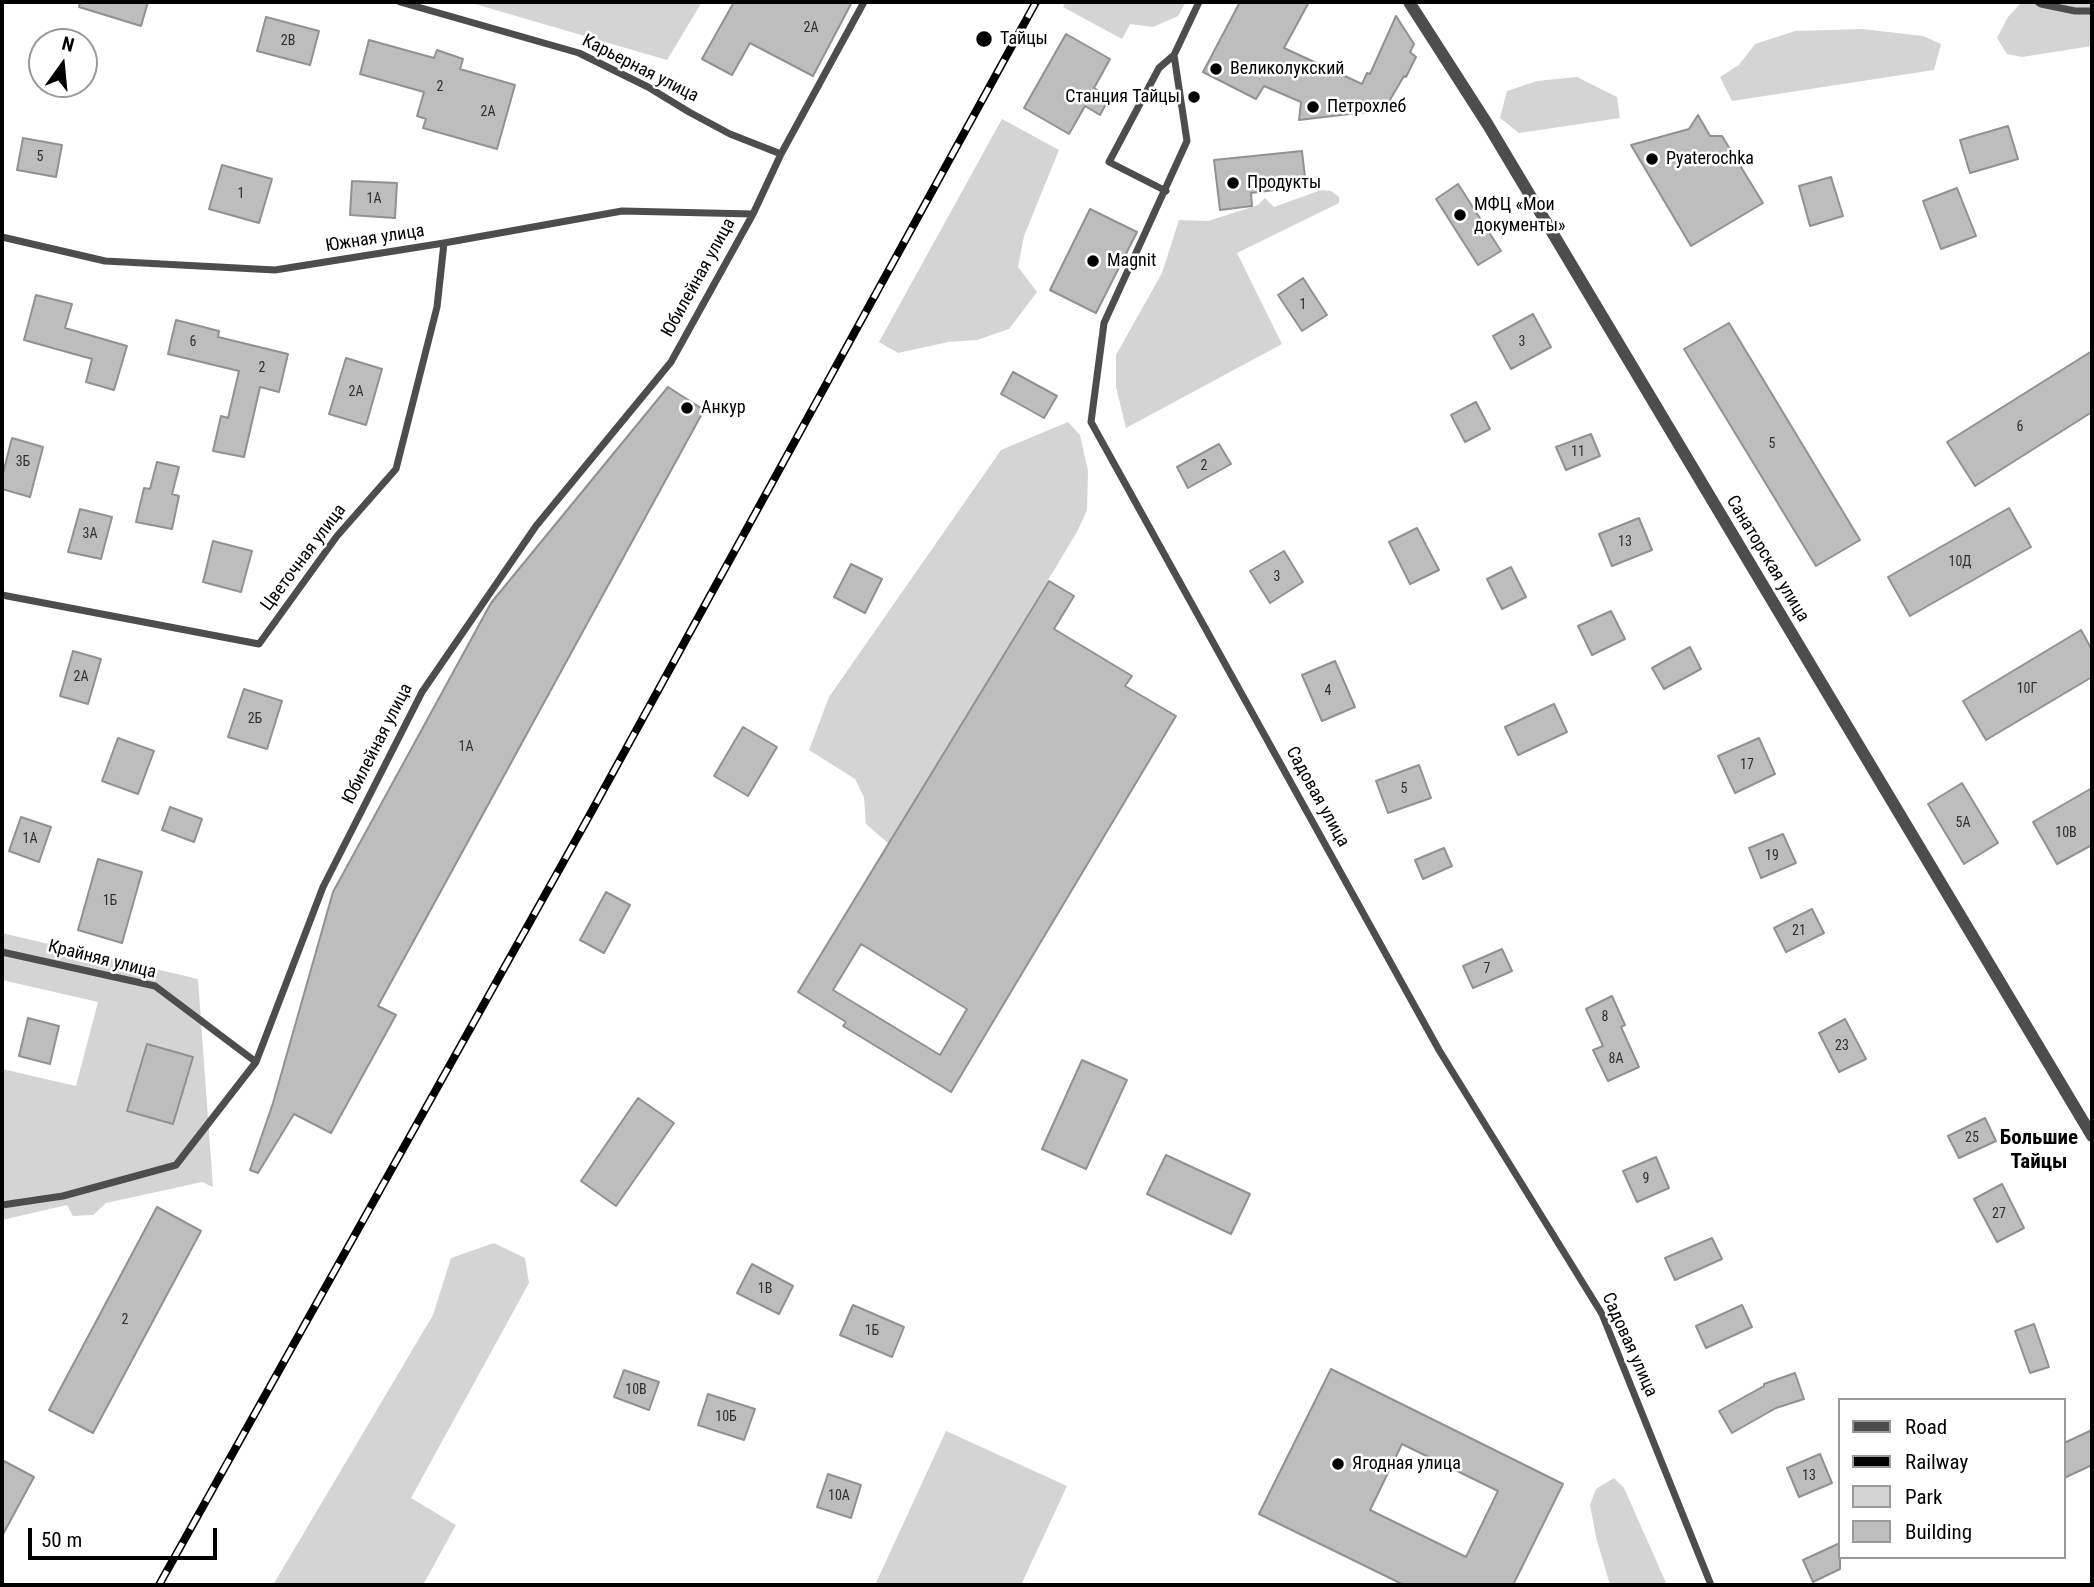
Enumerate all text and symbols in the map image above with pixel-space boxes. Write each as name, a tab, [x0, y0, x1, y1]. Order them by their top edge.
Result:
house number: 2А	[804, 20, 818, 36]
north arrow	[28, 28, 98, 98]
place label: Тайцы	[1000, 28, 1048, 50]
marker: Тайцы	[974, 29, 994, 49]
street label: Карьерная улица	[578, 30, 702, 108]
text: N	[59, 32, 77, 57]
house number: 2В	[281, 33, 295, 49]
place label: Великолукский	[1230, 58, 1344, 80]
marker: Великолукский	[1208, 61, 1224, 77]
house number: 2	[437, 79, 443, 95]
place label: Станция Тайцы	[1065, 86, 1180, 108]
marker: Станция Тайцы	[1186, 89, 1202, 105]
place label: Петрохлеб	[1327, 96, 1406, 118]
marker: Петрохлеб	[1305, 99, 1321, 115]
house number: 2А	[481, 104, 495, 120]
place label: Pyaterochka	[1666, 148, 1754, 170]
house number: 5	[37, 149, 43, 165]
marker: Pyaterochka	[1644, 151, 1660, 167]
place label: Продукты	[1247, 172, 1321, 194]
marker: Продукты	[1225, 175, 1241, 191]
house number: 1	[238, 186, 244, 202]
house number: 1А	[367, 191, 381, 207]
place label: МФЦ «Мои документы»	[1474, 194, 1565, 236]
marker: МФЦ «Мои документы»	[1452, 207, 1468, 223]
street label: Юбилейная улица	[657, 215, 741, 341]
street label: Южная улица	[324, 221, 426, 257]
place label: Magnit	[1107, 250, 1156, 272]
marker: Magnit	[1085, 253, 1101, 269]
house number: 1	[1300, 297, 1306, 313]
house number: 6	[190, 334, 196, 350]
house number: 3	[1519, 334, 1525, 350]
house number: 2	[259, 360, 265, 376]
house number: 2А	[349, 384, 363, 400]
place label: Анкур	[701, 397, 746, 419]
marker: Анкур	[679, 400, 695, 416]
house number: 6	[2017, 419, 2023, 435]
house number: 5	[1769, 436, 1775, 452]
house number: 11	[1571, 444, 1585, 460]
house number: 3Б	[16, 454, 30, 470]
house number: 2	[1201, 458, 1207, 474]
street label: Санаторская улица	[1721, 492, 1813, 626]
street label: Цветочная улица	[257, 500, 351, 616]
house number: 3А	[83, 526, 97, 542]
house number: 13	[1618, 534, 1632, 550]
house number: 10Д	[1948, 554, 1972, 570]
house number: 3	[1274, 569, 1280, 585]
house number: 2А	[74, 669, 88, 685]
street label: Юбилейная улица	[338, 680, 418, 808]
house number: 10Г	[2017, 681, 2037, 697]
house number: 4	[1325, 683, 1331, 699]
house number: 2Б	[248, 711, 262, 727]
house number: 1А	[459, 739, 473, 755]
street label: Садовая улица	[1281, 743, 1353, 851]
house number: 17	[1740, 757, 1754, 773]
house number: 5	[1401, 781, 1407, 797]
house number: 5А	[1956, 815, 1970, 831]
house number: 10В	[2055, 825, 2077, 841]
house number: 1А	[23, 831, 37, 847]
house number: 19	[1765, 848, 1779, 864]
house number: 1Б	[103, 893, 117, 909]
house number: 21	[1792, 923, 1806, 939]
street label: Крайняя улица	[46, 936, 158, 984]
house number: 7	[1484, 961, 1490, 977]
house number: 8	[1602, 1009, 1608, 1025]
house number: 23	[1835, 1038, 1849, 1054]
house number: 8А	[1609, 1051, 1623, 1067]
district label: Большие Тайцы	[2000, 1126, 2078, 1176]
house number: 25	[1965, 1130, 1979, 1146]
house number: 9	[1643, 1171, 1649, 1187]
house number: 27	[1992, 1206, 2006, 1222]
house number: 1В	[758, 1281, 772, 1297]
street label: Садовая улица	[1596, 1290, 1662, 1400]
house number: 2	[122, 1312, 128, 1328]
house number: 1Б	[865, 1323, 879, 1339]
house number: 10В	[625, 1382, 647, 1398]
legend	[1839, 1398, 2066, 1559]
house number: 10Б	[715, 1409, 737, 1425]
text: Road	[1905, 1415, 1947, 1439]
text: Railway	[1905, 1450, 1968, 1474]
place label: Ягодная улица	[1352, 1453, 1461, 1475]
marker: Ягодная улица	[1330, 1456, 1346, 1472]
house number: 13	[1802, 1468, 1816, 1484]
text: Park	[1905, 1485, 1942, 1509]
house number: 10А	[828, 1488, 850, 1504]
scale bar	[32, 1514, 220, 1558]
text: Building	[1905, 1520, 1972, 1544]
text: 50 m	[41, 1528, 82, 1552]

